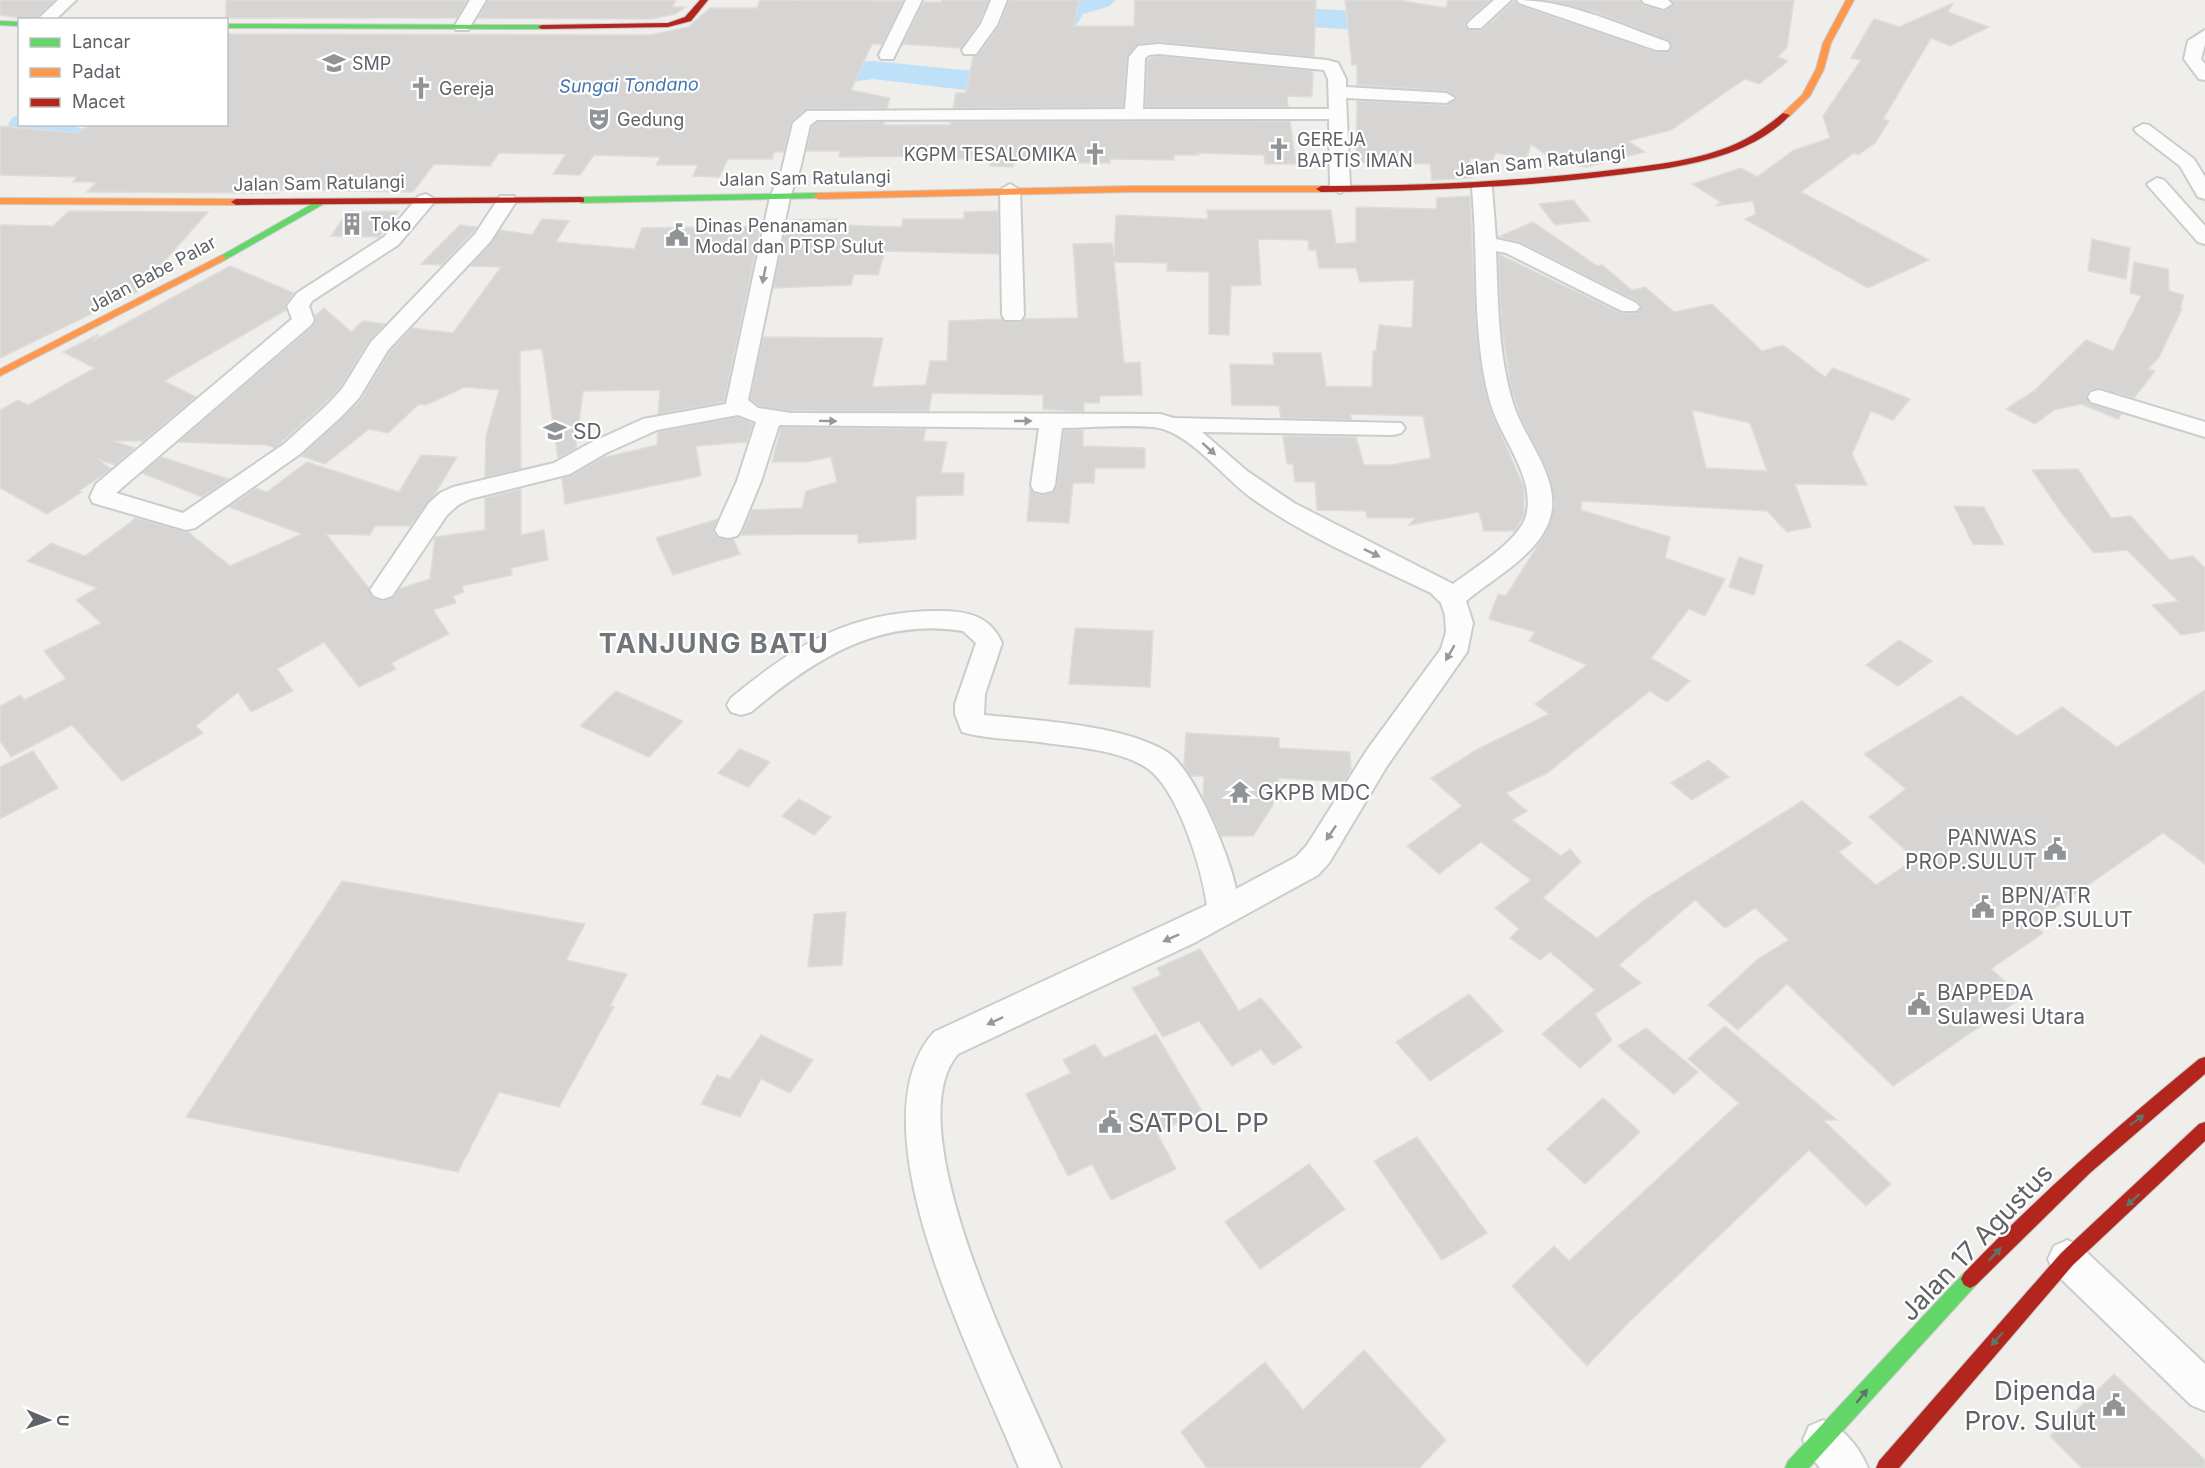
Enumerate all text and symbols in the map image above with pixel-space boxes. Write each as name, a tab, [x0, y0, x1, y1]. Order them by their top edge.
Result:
legend	[18, 18, 228, 126]
text: Lancar	[72, 31, 130, 52]
school or university icon: SMP	[321, 50, 347, 76]
place label: SMP	[352, 53, 391, 74]
text: Padat	[72, 61, 121, 82]
water label: Sungai Tondano	[559, 73, 699, 97]
church icon: Gereja	[408, 75, 434, 101]
place label: Gereja	[439, 78, 494, 99]
text: Macet	[72, 91, 125, 112]
theatre icon: Gedung	[586, 106, 612, 132]
place label: Gedung	[617, 109, 684, 130]
place label: GEREJA BAPTIS IMAN	[1297, 129, 1413, 171]
church icon: GEREJA BAPTIS IMAN	[1266, 136, 1292, 162]
church icon: KGPM TESALOMIKA	[1082, 141, 1108, 167]
street label: Jalan Sam Ratulangi	[1454, 142, 1626, 180]
place label: KGPM TESALOMIKA	[904, 144, 1077, 165]
street label: Jalan Sam Ratulangi	[719, 166, 891, 190]
street label: Jalan Sam Ratulangi	[233, 171, 405, 195]
building icon: Toko	[339, 211, 365, 237]
place label: Toko	[370, 214, 411, 235]
place label: Dinas Penanaman Modal dan PTSP Sulut	[695, 215, 884, 257]
public building icon: Dinas Penanaman Modal dan PTSP Sulut	[664, 222, 690, 248]
street label: Jalan Babe Palar	[84, 231, 220, 317]
one-way arrow	[759, 266, 768, 285]
one-way arrow	[818, 416, 837, 426]
one-way arrow	[1013, 416, 1032, 426]
school or university icon: SD	[542, 418, 568, 444]
place label: SD	[573, 419, 602, 444]
one-way arrow	[1201, 442, 1216, 456]
one-way arrow	[1364, 548, 1381, 558]
district label: TANJUNG BATU	[599, 627, 829, 660]
one-way arrow	[1445, 645, 1455, 662]
temple icon: GKPB MDC	[1227, 779, 1253, 805]
place label: GKPB MDC	[1258, 780, 1370, 805]
one-way arrow	[1326, 825, 1337, 841]
place label: PANWAS PROP.SULUT	[1905, 825, 2037, 874]
public building icon: PANWAS PROP.SULUT	[2042, 836, 2068, 862]
place label: BPN/ATR PROP.SULUT	[2001, 883, 2133, 932]
public building icon: BPN/ATR PROP.SULUT	[1970, 894, 1996, 920]
one-way arrow	[1162, 933, 1180, 943]
place label: BAPPEDA Sulawesi Utara	[1937, 980, 2085, 1029]
public building icon: BAPPEDA Sulawesi Utara	[1906, 991, 1932, 1017]
one-way arrow	[986, 1016, 1003, 1025]
place label: SATPOL PP	[1128, 1107, 1269, 1138]
public building icon: SATPOL PP	[1097, 1109, 1123, 1135]
one-way arrow	[2129, 1115, 2144, 1127]
street label: Jalan 17 Agustus	[1893, 1157, 2059, 1327]
one-way arrow	[2125, 1193, 2140, 1207]
one-way arrow	[1988, 1247, 2001, 1262]
one-way arrow	[1990, 1331, 2003, 1347]
place label: Dipenda Prov. Sulut	[1964, 1375, 2096, 1436]
one-way arrow	[1855, 1388, 1868, 1404]
north arrow	[18, 1390, 78, 1450]
public building icon: Dipenda Prov. Sulut	[2101, 1392, 2127, 1418]
text: U	[53, 1414, 73, 1427]

